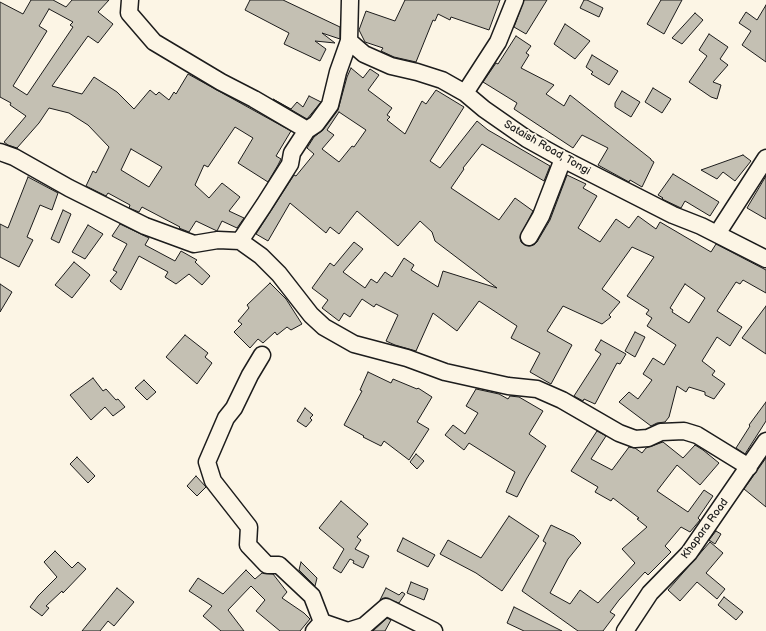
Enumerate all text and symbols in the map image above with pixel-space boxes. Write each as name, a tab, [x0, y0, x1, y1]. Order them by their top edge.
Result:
street label: Sataish Road, Tongi	[501, 118, 593, 178]
street label: Khapara Road	[679, 496, 731, 562]

